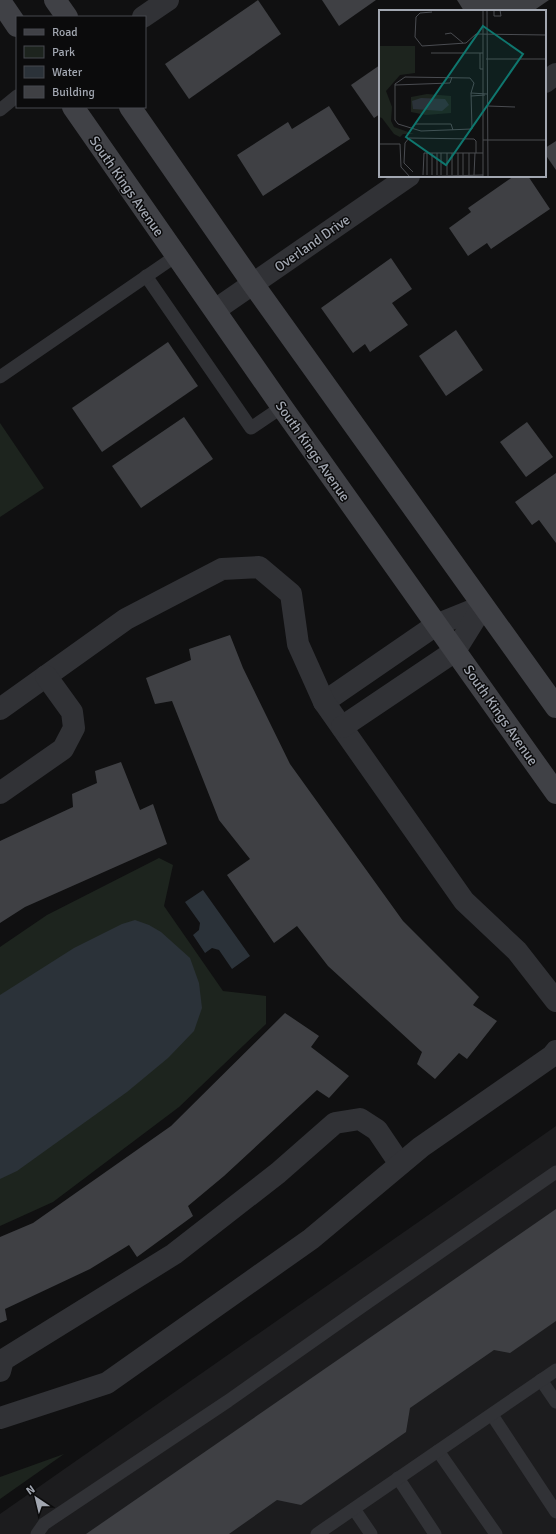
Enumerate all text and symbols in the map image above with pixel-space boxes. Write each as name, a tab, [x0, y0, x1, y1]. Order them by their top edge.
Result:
inset map	[379, 10, 546, 177]
legend	[16, 16, 146, 108]
text: Road	[52, 25, 78, 40]
text: Park	[52, 45, 75, 60]
text: Water	[52, 65, 83, 80]
text: Building	[52, 85, 95, 100]
street label: South Kings Avenue	[86, 133, 168, 240]
street label: Overland Drive	[271, 211, 353, 276]
street label: South Kings Avenue	[272, 398, 354, 505]
street label: South Kings Avenue	[460, 662, 542, 769]
north arrow	[16, 1478, 56, 1518]
text: N	[24, 1483, 37, 1498]

